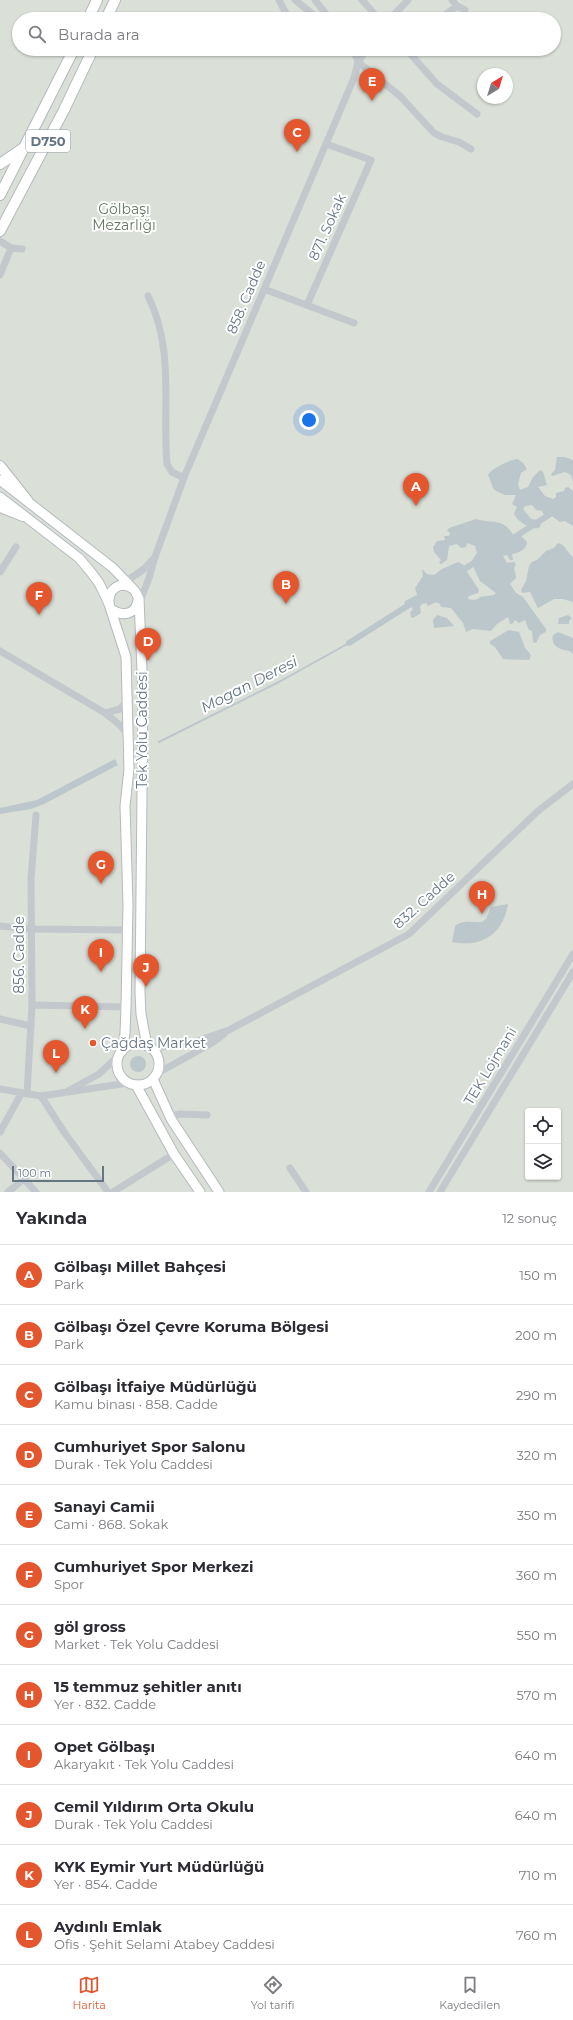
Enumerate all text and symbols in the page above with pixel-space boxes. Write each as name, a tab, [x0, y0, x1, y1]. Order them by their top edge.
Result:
search box	[12, 12, 561, 56]
icon: search	[26, 23, 48, 45]
text: Burada ara	[58, 25, 140, 44]
pin: E	[359, 68, 385, 101]
north arrow	[477, 68, 513, 104]
pin: C	[284, 119, 310, 152]
road number: D750	[26, 130, 70, 152]
street label: 871. Sokak	[304, 190, 350, 263]
park label: Gölbaşı Mezarlığı	[92, 200, 156, 234]
street label: 858. Cadde	[222, 258, 270, 336]
your location	[299, 410, 319, 430]
pin: A	[403, 473, 429, 506]
pin: B	[273, 571, 299, 604]
pin: F	[26, 582, 52, 615]
pin: D	[135, 628, 161, 661]
water label: Mogan Deresi	[197, 651, 301, 717]
street label: Tek Yolu Caddesi	[133, 671, 151, 789]
pin: G	[88, 851, 114, 884]
street label: 832. Cadde	[389, 868, 459, 932]
pin: H	[469, 881, 495, 914]
street label: 856. Cadde	[10, 916, 28, 994]
pin: I	[88, 939, 114, 972]
pin: J	[133, 954, 159, 987]
pin: K	[72, 996, 98, 1029]
street label: TEK Lojmani	[460, 1024, 520, 1108]
place label: Çağdaş Market	[101, 1034, 207, 1052]
marker: Çağdaş Market	[88, 1038, 98, 1048]
pin: L	[43, 1040, 69, 1073]
map controls	[525, 1108, 561, 1180]
button: locate	[525, 1108, 561, 1144]
button: layers	[525, 1144, 561, 1180]
scale bar	[12, 1164, 104, 1183]
text: 100 m	[18, 1166, 51, 1180]
text: Yakında	[16, 1208, 87, 1228]
text: 12 sonuç	[502, 1210, 557, 1226]
text: Gölbaşı Millet Bahçesi	[54, 1257, 226, 1276]
text: A	[24, 1267, 34, 1283]
text: 150 m	[519, 1267, 557, 1283]
text: Park	[54, 1276, 84, 1292]
text: Gölbaşı Özel Çevre Koruma Bölgesi	[54, 1317, 329, 1336]
text: B	[24, 1327, 34, 1343]
text: 200 m	[515, 1327, 557, 1343]
text: Park	[54, 1336, 84, 1352]
text: Gölbaşı İtfaiye Müdürlüğü	[54, 1377, 257, 1396]
text: C	[24, 1387, 34, 1403]
text: 290 m	[516, 1387, 557, 1403]
text: Kamu binası · 858. Cadde	[54, 1396, 218, 1412]
text: Cumhuriyet Spor Salonu	[54, 1437, 246, 1456]
text: D	[24, 1447, 34, 1463]
text: 320 m	[517, 1447, 557, 1463]
text: Durak · Tek Yolu Caddesi	[54, 1456, 213, 1472]
text: Sanayi Camii	[54, 1497, 155, 1516]
text: E	[25, 1507, 33, 1523]
text: 350 m	[517, 1507, 557, 1523]
text: Cami · 868. Sokak	[54, 1516, 168, 1532]
text: Cumhuriyet Spor Merkezi	[54, 1557, 253, 1576]
text: F	[25, 1567, 33, 1583]
text: 360 m	[516, 1567, 557, 1583]
text: Spor	[54, 1576, 84, 1592]
text: göl gross	[54, 1617, 126, 1636]
text: G	[24, 1627, 34, 1643]
text: 550 m	[517, 1627, 557, 1643]
text: Market · Tek Yolu Caddesi	[54, 1636, 219, 1652]
text: 15 temmuz şehitler anıtı	[54, 1677, 242, 1696]
text: H	[24, 1687, 34, 1703]
text: 570 m	[517, 1687, 557, 1703]
text: Yer · 832. Cadde	[54, 1696, 156, 1712]
text: Opet Gölbaşı	[54, 1737, 155, 1756]
text: I	[27, 1747, 31, 1763]
text: 640 m	[515, 1747, 557, 1763]
text: Akaryakıt · Tek Yolu Caddesi	[54, 1756, 234, 1772]
text: Cemil Yıldırım Orta Okulu	[54, 1797, 254, 1816]
text: J	[25, 1807, 33, 1823]
text: 640 m	[515, 1807, 557, 1823]
text: Durak · Tek Yolu Caddesi	[54, 1816, 213, 1832]
text: KYK Eymir Yurt Müdürlüğü	[54, 1857, 264, 1876]
text: K	[24, 1867, 34, 1883]
text: 710 m	[519, 1867, 557, 1883]
text: Yer · 854. Cadde	[54, 1876, 158, 1892]
text: Aydınlı Emlak	[54, 1917, 162, 1936]
text: L	[25, 1927, 33, 1943]
text: 760 m	[516, 1927, 557, 1943]
text: Ofis · Şehit Selami Atabey Caddesi	[54, 1936, 275, 1952]
tab: Harita	[72, 1974, 106, 2012]
tab: Yol tarifi	[251, 1974, 294, 2012]
tab: Kaydedilen	[439, 1974, 501, 2012]

